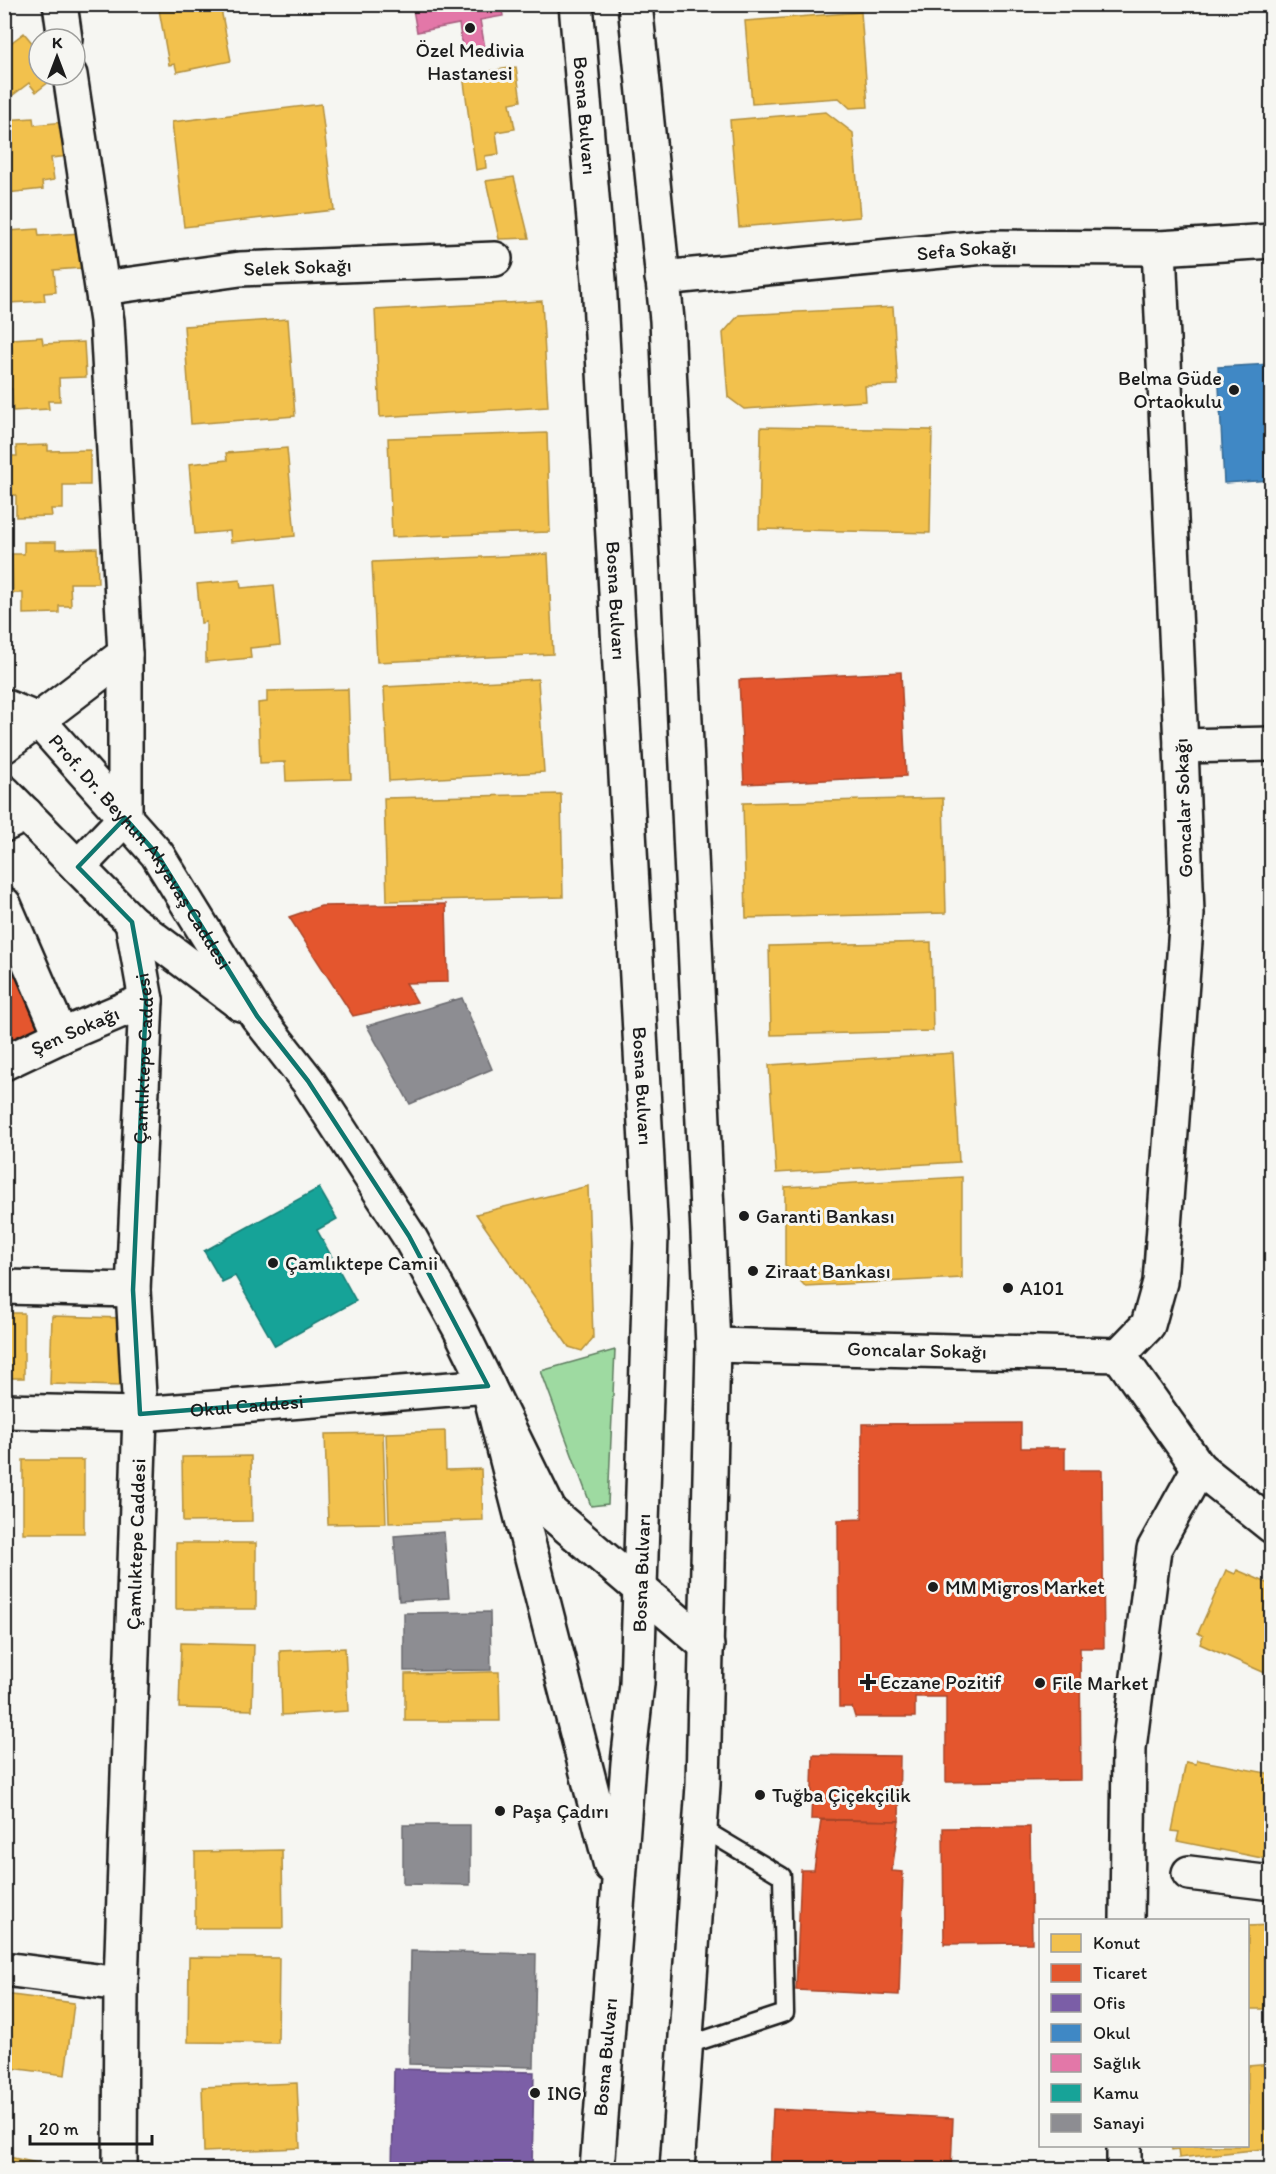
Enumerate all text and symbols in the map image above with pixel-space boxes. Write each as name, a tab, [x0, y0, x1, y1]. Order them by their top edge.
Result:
marker: Özel Medivia Hastanesi	[463, 21, 477, 35]
north arrow	[27, 27, 87, 87]
text: K	[52, 33, 63, 52]
place label: Özel Medivia Hastanesi	[416, 38, 525, 85]
street label: Bosna Bulvarı	[568, 55, 602, 176]
street label: Sefa Sokağı	[916, 235, 1017, 265]
street label: Selek Sokağı	[243, 253, 352, 281]
place label: Belma Güde Ortaokulu	[1118, 366, 1222, 413]
marker: Belma Güde Ortaokulu	[1227, 383, 1241, 397]
street label: Bosna Bulvarı	[601, 541, 632, 661]
street label: Prof. Dr. Beyhun Akyavaş Caddesi	[44, 729, 237, 973]
street label: Goncalar Sokağı	[1169, 738, 1197, 878]
street label: Çamlıktepe Caddesi	[128, 971, 158, 1145]
street label: Şen Sokağı	[27, 1001, 123, 1061]
street label: Bosna Bulvarı	[628, 1026, 658, 1146]
place label: Garanti Bankası	[756, 1204, 895, 1228]
marker: Garanti Bankası	[737, 1209, 751, 1223]
place label: Çamlıktepe Camii	[285, 1251, 438, 1275]
marker: Çamlıktepe Camii	[266, 1256, 280, 1270]
place label: Ziraat Bankası	[765, 1259, 891, 1283]
marker: Ziraat Bankası	[746, 1264, 760, 1278]
place label: A101	[1020, 1276, 1064, 1300]
marker: A101	[1001, 1281, 1015, 1295]
street label: Goncalar Sokağı	[847, 1336, 987, 1364]
street label: Okul Caddesi	[189, 1389, 305, 1422]
street label: Çamlıktepe Caddesi	[121, 1458, 151, 1630]
street label: Bosna Bulvarı	[627, 1513, 655, 1633]
place label: MM Migros Market	[945, 1575, 1105, 1599]
marker: MM Migros Market	[926, 1580, 940, 1594]
place label: Eczane Pozitif	[880, 1670, 1002, 1694]
place label: File Market	[1052, 1671, 1149, 1695]
marker: Eczane Pozitif	[861, 1675, 875, 1689]
marker: File Market	[1033, 1676, 1047, 1690]
place label: Tuğba Çiçekçilik	[772, 1783, 911, 1807]
marker: Tuğba Çiçekçilik	[753, 1788, 767, 1802]
place label: Paşa Çadırı	[512, 1799, 609, 1823]
marker: Paşa Çadırı	[493, 1804, 507, 1818]
legend	[1039, 1919, 1249, 2147]
text: Konut	[1093, 1932, 1141, 1954]
text: Ticaret	[1093, 1962, 1147, 1984]
text: Ofis	[1093, 1992, 1126, 2014]
street label: Bosna Bulvarı	[588, 1997, 622, 2117]
text: Okul	[1093, 2022, 1130, 2044]
text: Sağlık	[1093, 2052, 1141, 2074]
place label: ING	[547, 2081, 582, 2105]
text: Kamu	[1093, 2082, 1139, 2104]
marker: ING	[528, 2086, 542, 2100]
scale bar	[30, 2108, 152, 2146]
text: Sanayi	[1093, 2112, 1145, 2134]
text: 20 m	[39, 2118, 79, 2140]

